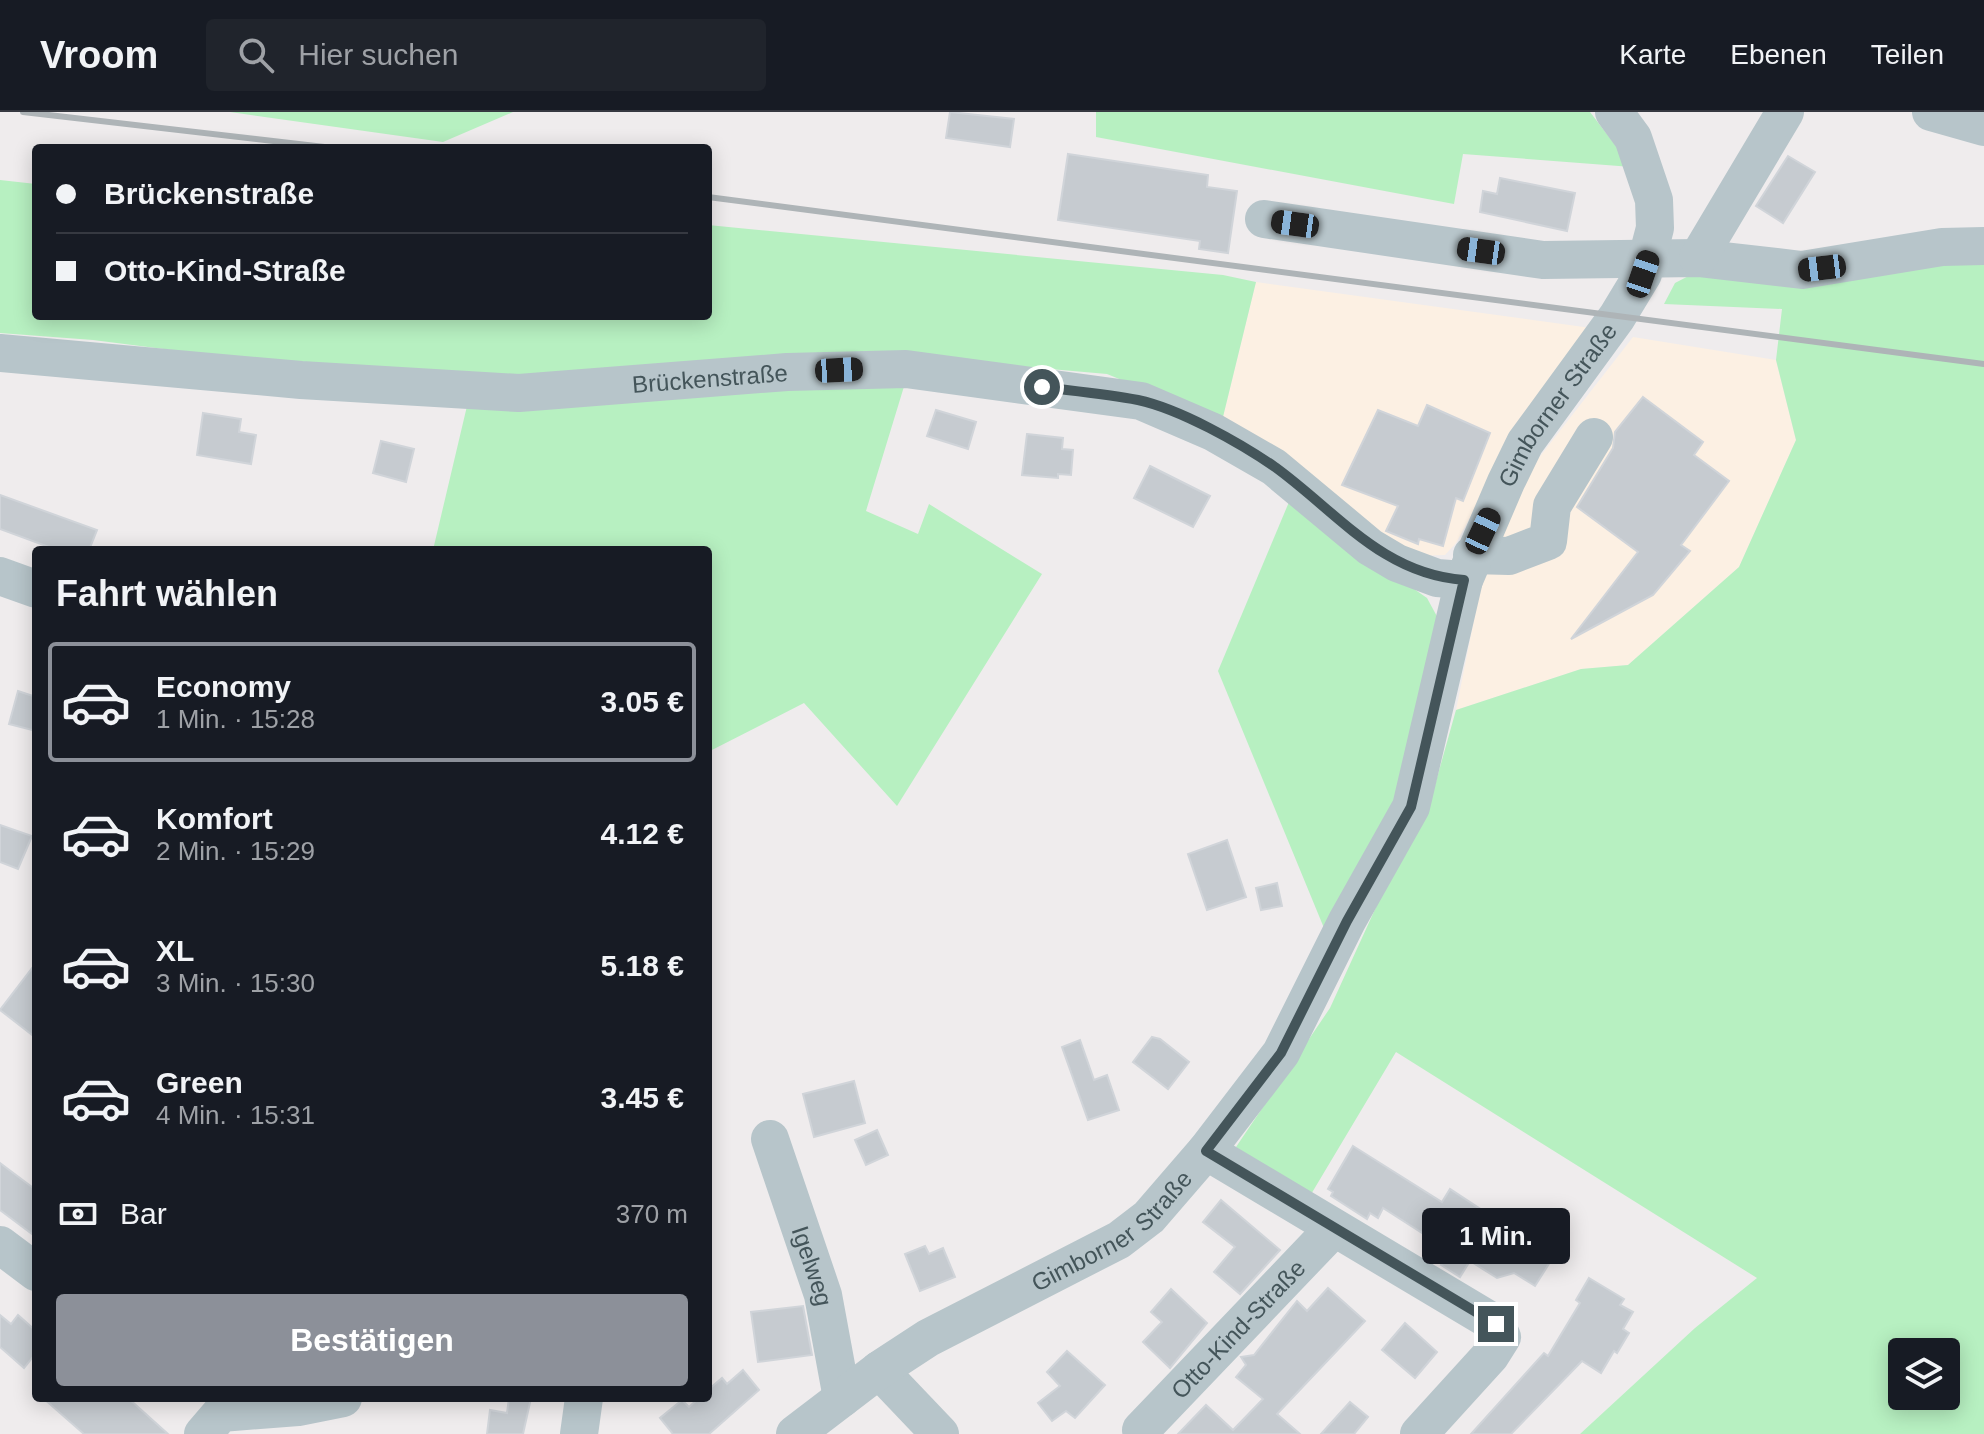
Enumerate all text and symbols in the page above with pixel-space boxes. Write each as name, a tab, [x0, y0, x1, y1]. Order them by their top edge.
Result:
search box	[206, 19, 766, 91]
icon: search	[234, 33, 278, 77]
text: Vroom	[40, 34, 158, 76]
text: Hier suchen	[298, 38, 458, 71]
text: Karte	[1619, 39, 1686, 70]
text: Ebenen	[1730, 39, 1827, 70]
text: Teilen	[1871, 39, 1944, 70]
text: Brückenstraße	[104, 177, 314, 210]
car	[1270, 209, 1320, 239]
car	[1456, 236, 1506, 266]
car	[1624, 247, 1662, 301]
car	[1797, 253, 1847, 283]
text: Otto-Kind-Straße	[104, 254, 346, 287]
street label: Gimborner Straße	[1492, 318, 1622, 491]
car	[814, 357, 864, 383]
street label: Brückenstraße	[631, 358, 789, 398]
route start	[1024, 369, 1060, 405]
car	[1462, 504, 1504, 558]
text: Fahrt wählen	[56, 573, 278, 614]
icon: car	[60, 666, 132, 738]
text: Economy	[156, 670, 291, 703]
text: 3.05 €	[601, 685, 684, 718]
text: 1 Min. · 15:28	[156, 704, 315, 734]
icon: car	[60, 798, 132, 870]
text: Komfort	[156, 802, 273, 835]
text: 4.12 €	[601, 817, 684, 850]
text: 2 Min. · 15:29	[156, 836, 315, 866]
icon: car	[60, 930, 132, 1002]
text: XL	[156, 934, 194, 967]
text: 5.18 €	[601, 949, 684, 982]
text: 3 Min. · 15:30	[156, 968, 315, 998]
icon: car	[60, 1062, 132, 1134]
text: Green	[156, 1066, 243, 1099]
text: 3.45 €	[601, 1081, 684, 1114]
text: 4 Min. · 15:31	[156, 1100, 315, 1130]
street label: Gimborner Straße	[1027, 1165, 1197, 1296]
icon: cash	[56, 1192, 100, 1236]
text: Bar	[120, 1197, 167, 1230]
text: 370 m	[616, 1199, 688, 1229]
callout: 1 Min.	[1422, 1208, 1570, 1264]
text: 1 Min.	[1459, 1221, 1533, 1251]
street label: Igelweg	[787, 1222, 838, 1308]
street label: Otto-Kind-Straße	[1165, 1254, 1310, 1404]
button: Bestätigen	[56, 1294, 688, 1386]
route end	[1478, 1306, 1514, 1342]
map controls	[1888, 1338, 1960, 1410]
button: layers	[1888, 1338, 1960, 1410]

